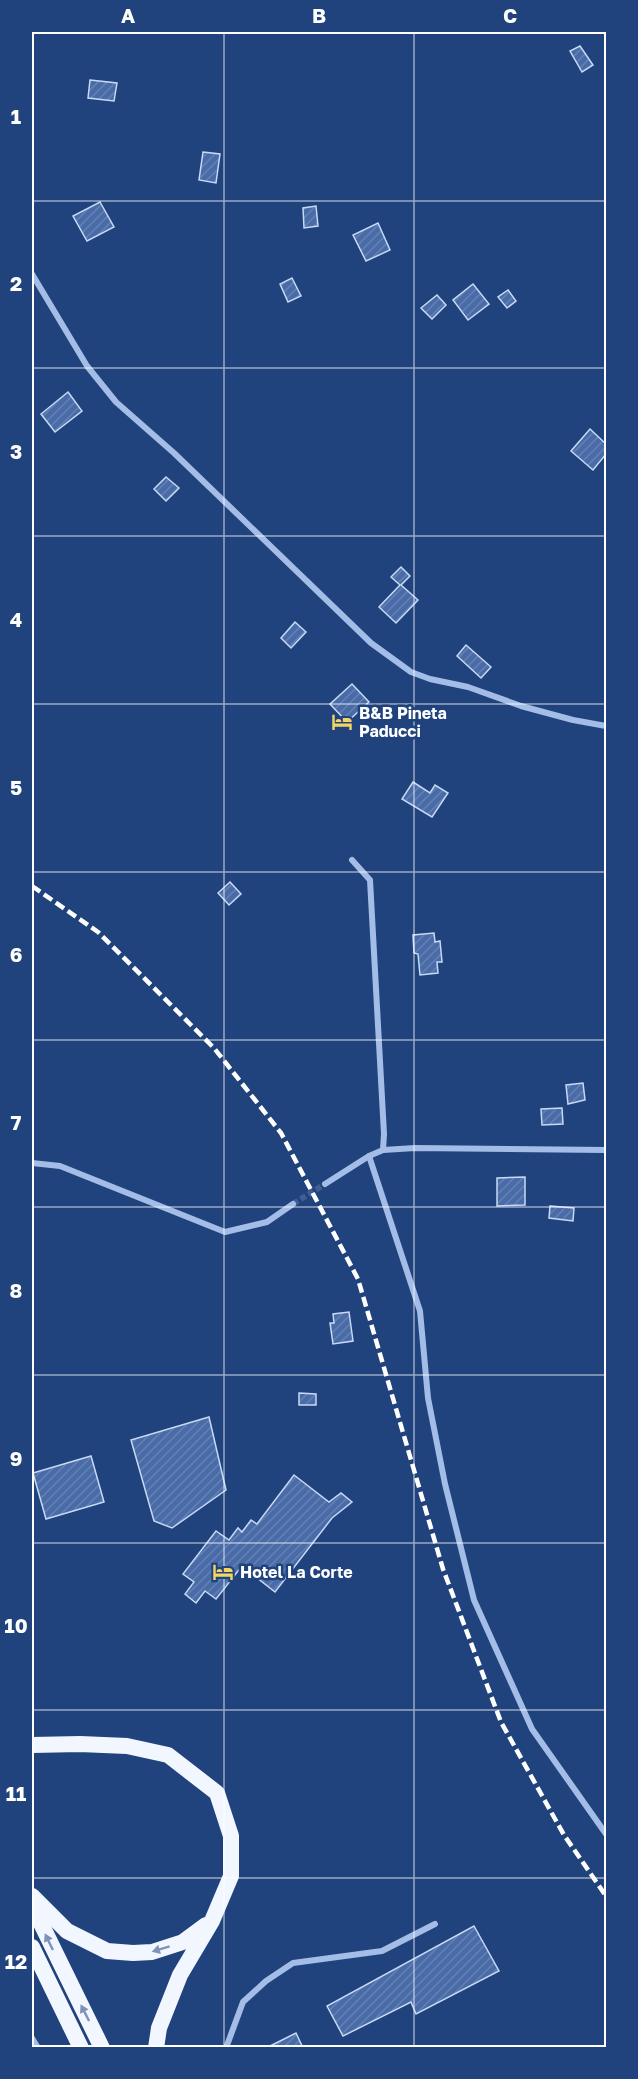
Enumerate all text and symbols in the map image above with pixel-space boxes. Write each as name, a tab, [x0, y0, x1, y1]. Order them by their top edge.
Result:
text: A	[121, 3, 135, 27]
text: B	[312, 3, 326, 27]
text: C	[503, 3, 517, 27]
text: 1	[11, 104, 21, 128]
text: 2	[10, 271, 22, 295]
text: 3	[10, 439, 22, 463]
text: 4	[10, 607, 22, 631]
place label: B&B Pineta Paducci	[359, 703, 447, 741]
hotel icon: B&B Pineta Paducci	[330, 710, 354, 734]
text: 5	[10, 775, 22, 799]
text: 6	[10, 942, 22, 966]
text: 7	[11, 1110, 22, 1134]
text: 8	[10, 1278, 22, 1302]
text: 9	[10, 1446, 22, 1470]
hotel icon: Hotel La Corte	[211, 1560, 235, 1584]
place label: Hotel La Corte	[240, 1562, 353, 1582]
text: 10	[4, 1613, 28, 1637]
text: 11	[6, 1781, 26, 1805]
one-way arrow	[45, 1934, 54, 1951]
one-way arrow	[152, 1945, 170, 1954]
text: 12	[5, 1949, 27, 1973]
one-way arrow	[80, 2005, 89, 2022]

